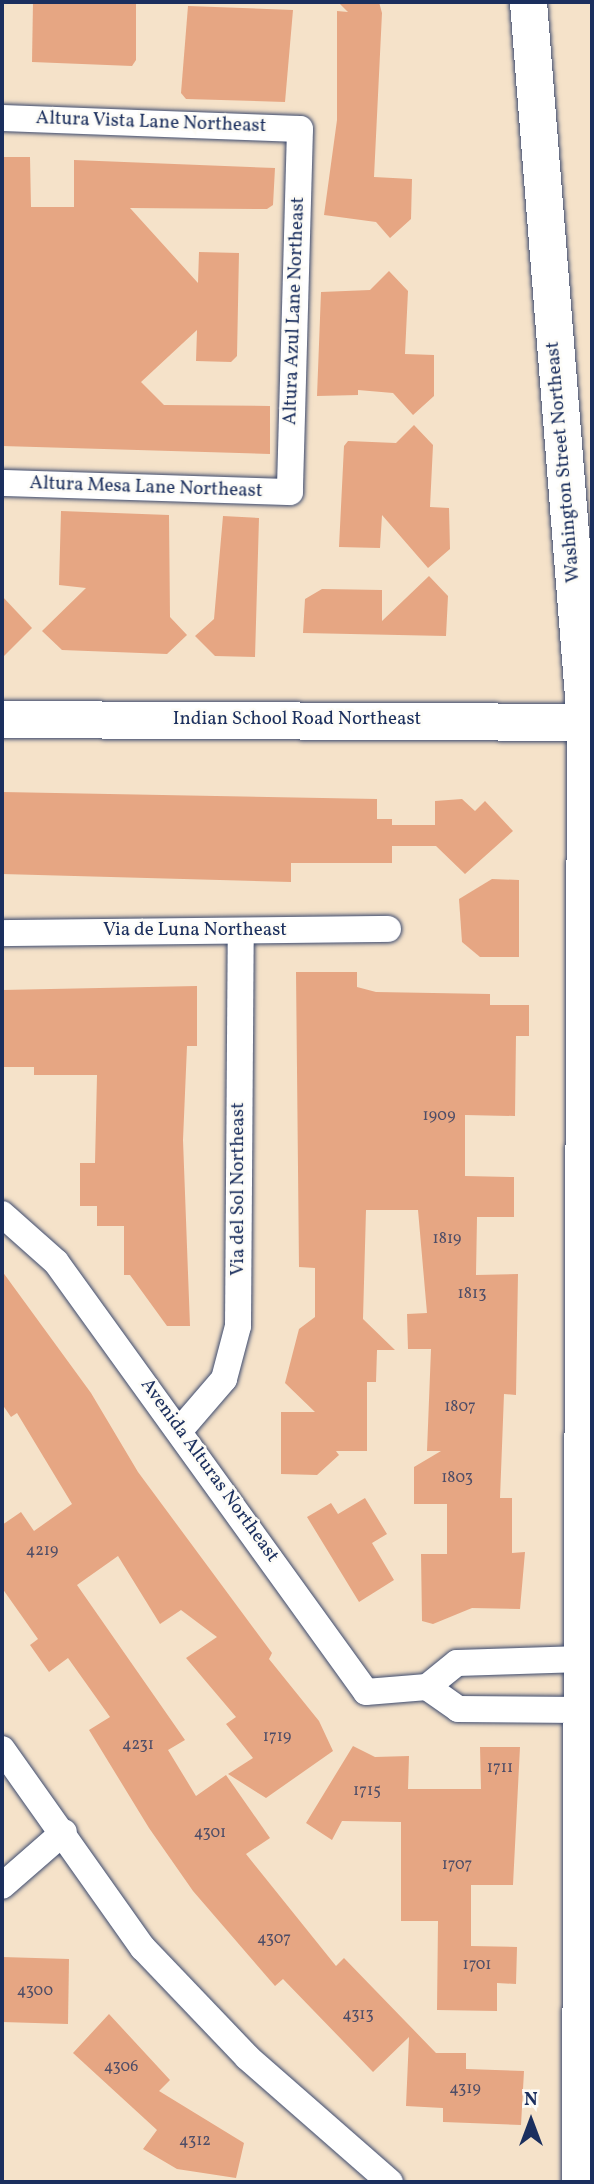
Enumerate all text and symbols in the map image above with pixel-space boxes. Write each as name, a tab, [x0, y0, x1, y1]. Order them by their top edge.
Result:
street label: Altura Vista Lane Northeast	[35, 108, 267, 138]
street label: Altura Azul Lane Northeast	[280, 196, 310, 426]
street label: Washington Street Northeast	[542, 340, 586, 584]
street label: Altura Mesa Lane Northeast	[29, 473, 263, 503]
street label: Indian School Road Northeast	[173, 709, 421, 731]
street label: Via de Luna Northeast	[103, 920, 287, 942]
street label: Via del Sol Northeast	[228, 1102, 250, 1276]
house number: 1909	[423, 1106, 455, 1126]
house number: 1819	[433, 1229, 461, 1249]
house number: 1813	[458, 1284, 486, 1304]
street label: Avenida Alturas Northeast	[135, 1375, 283, 1567]
house number: 1807	[444, 1397, 476, 1417]
house number: 1803	[441, 1468, 473, 1488]
house number: 4219	[26, 1541, 58, 1561]
house number: 1719	[263, 1727, 291, 1747]
house number: 4231	[122, 1735, 154, 1755]
house number: 1711	[487, 1758, 513, 1778]
house number: 1715	[353, 1781, 381, 1801]
house number: 4301	[194, 1823, 226, 1843]
house number: 1707	[442, 1855, 472, 1875]
house number: 4307	[257, 1929, 291, 1949]
house number: 1701	[462, 1955, 492, 1975]
house number: 4300	[17, 1981, 53, 2001]
house number: 4313	[342, 2005, 374, 2025]
house number: 4306	[104, 2057, 138, 2077]
house number: 4319	[449, 2079, 481, 2099]
north arrow	[496, 2086, 566, 2156]
text: N	[524, 2087, 538, 2113]
house number: 4312	[179, 2131, 211, 2151]

